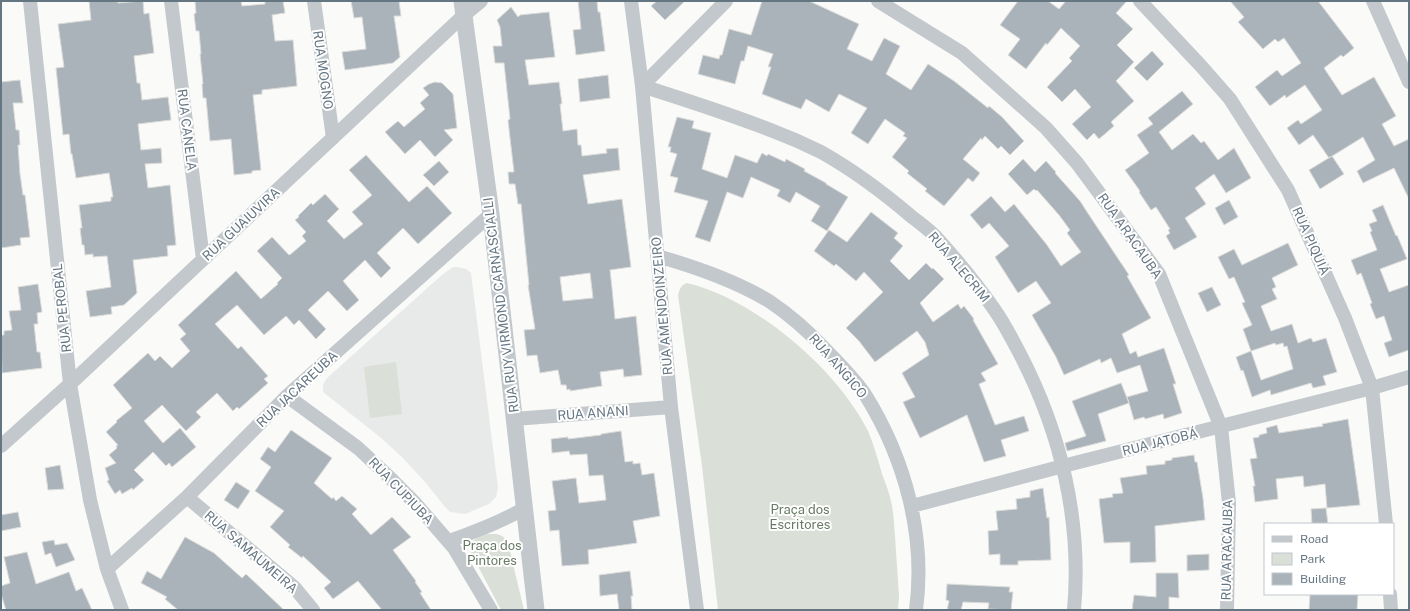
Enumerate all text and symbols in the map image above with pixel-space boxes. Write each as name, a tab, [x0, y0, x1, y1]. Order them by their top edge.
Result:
street label: RUA MOGNO	[310, 30, 336, 110]
street label: RUA CANELA	[175, 88, 199, 172]
street label: RUA GUAIUVIRA	[199, 184, 283, 264]
street label: RUA ARACAUBA	[1095, 190, 1165, 282]
street label: RUA RUY VIRMOND CARNASCIALLI	[480, 196, 522, 414]
street label: RUA PIQUIÁ	[1289, 204, 1334, 277]
street label: RUA ALECRIM	[925, 229, 993, 305]
street label: RUA AMENDOINZEIRO	[648, 236, 676, 376]
street label: RUA PEROBAL	[50, 263, 74, 353]
street label: RUA ANGICO	[806, 331, 870, 401]
street label: RUA JACAREÚBA	[253, 347, 340, 430]
street label: RUA ANANI	[557, 403, 629, 423]
street label: RUA JATOBÁ	[1120, 424, 1199, 459]
street label: RUA CUPIUBA	[366, 455, 436, 527]
street label: RUA ARACAUBA	[1219, 499, 1235, 601]
park label: Praça dos Escritores	[770, 502, 830, 532]
street label: RUA SAMAUMEIRA	[202, 508, 300, 596]
legend	[1264, 523, 1394, 595]
text: Road	[1300, 532, 1328, 546]
park label: Praça dos Pintores	[462, 538, 522, 568]
text: Park	[1300, 552, 1326, 566]
text: Building	[1300, 572, 1346, 586]

